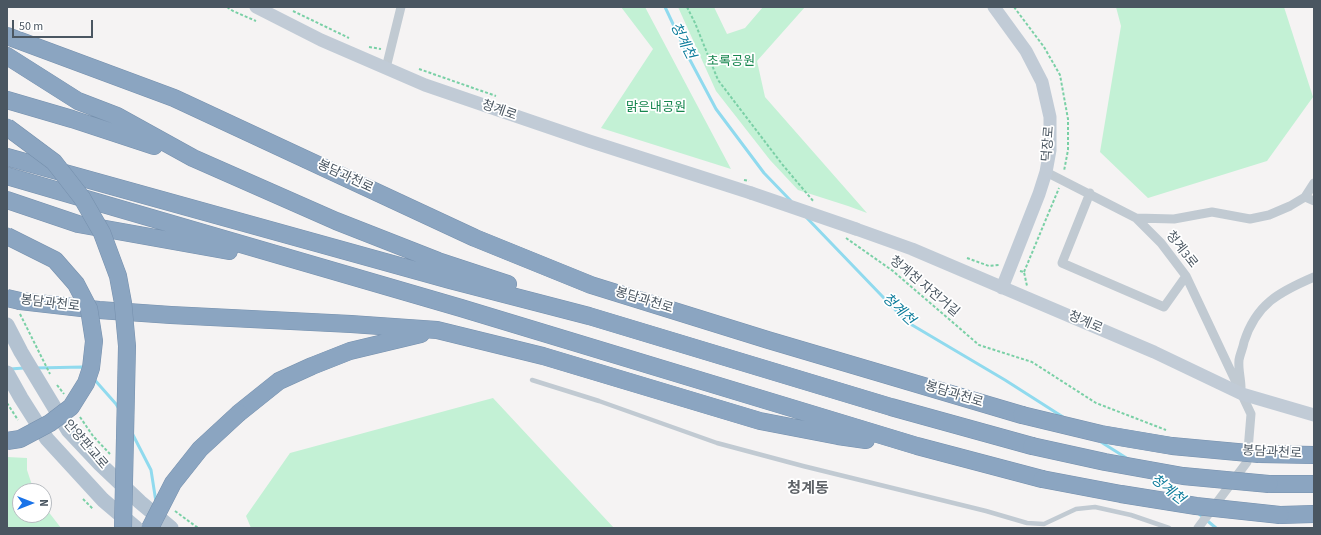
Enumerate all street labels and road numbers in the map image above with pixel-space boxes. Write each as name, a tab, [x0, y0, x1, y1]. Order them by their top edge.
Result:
street label: 청계로	[479, 98, 519, 124]
street label: 덕장로	[1040, 126, 1058, 162]
street label: 봉담과천로	[315, 157, 375, 197]
street label: 청계3로	[1162, 229, 1200, 271]
street label: 청계천 자전거길	[886, 253, 962, 321]
street label: 봉담과천로	[613, 285, 675, 317]
street label: 봉담과천로	[19, 293, 81, 315]
street label: 청계로	[1065, 309, 1105, 337]
street label: 봉담과천로	[923, 379, 985, 411]
street label: 안양판교로	[59, 417, 111, 473]
street label: 봉담과천로	[1242, 444, 1302, 462]

